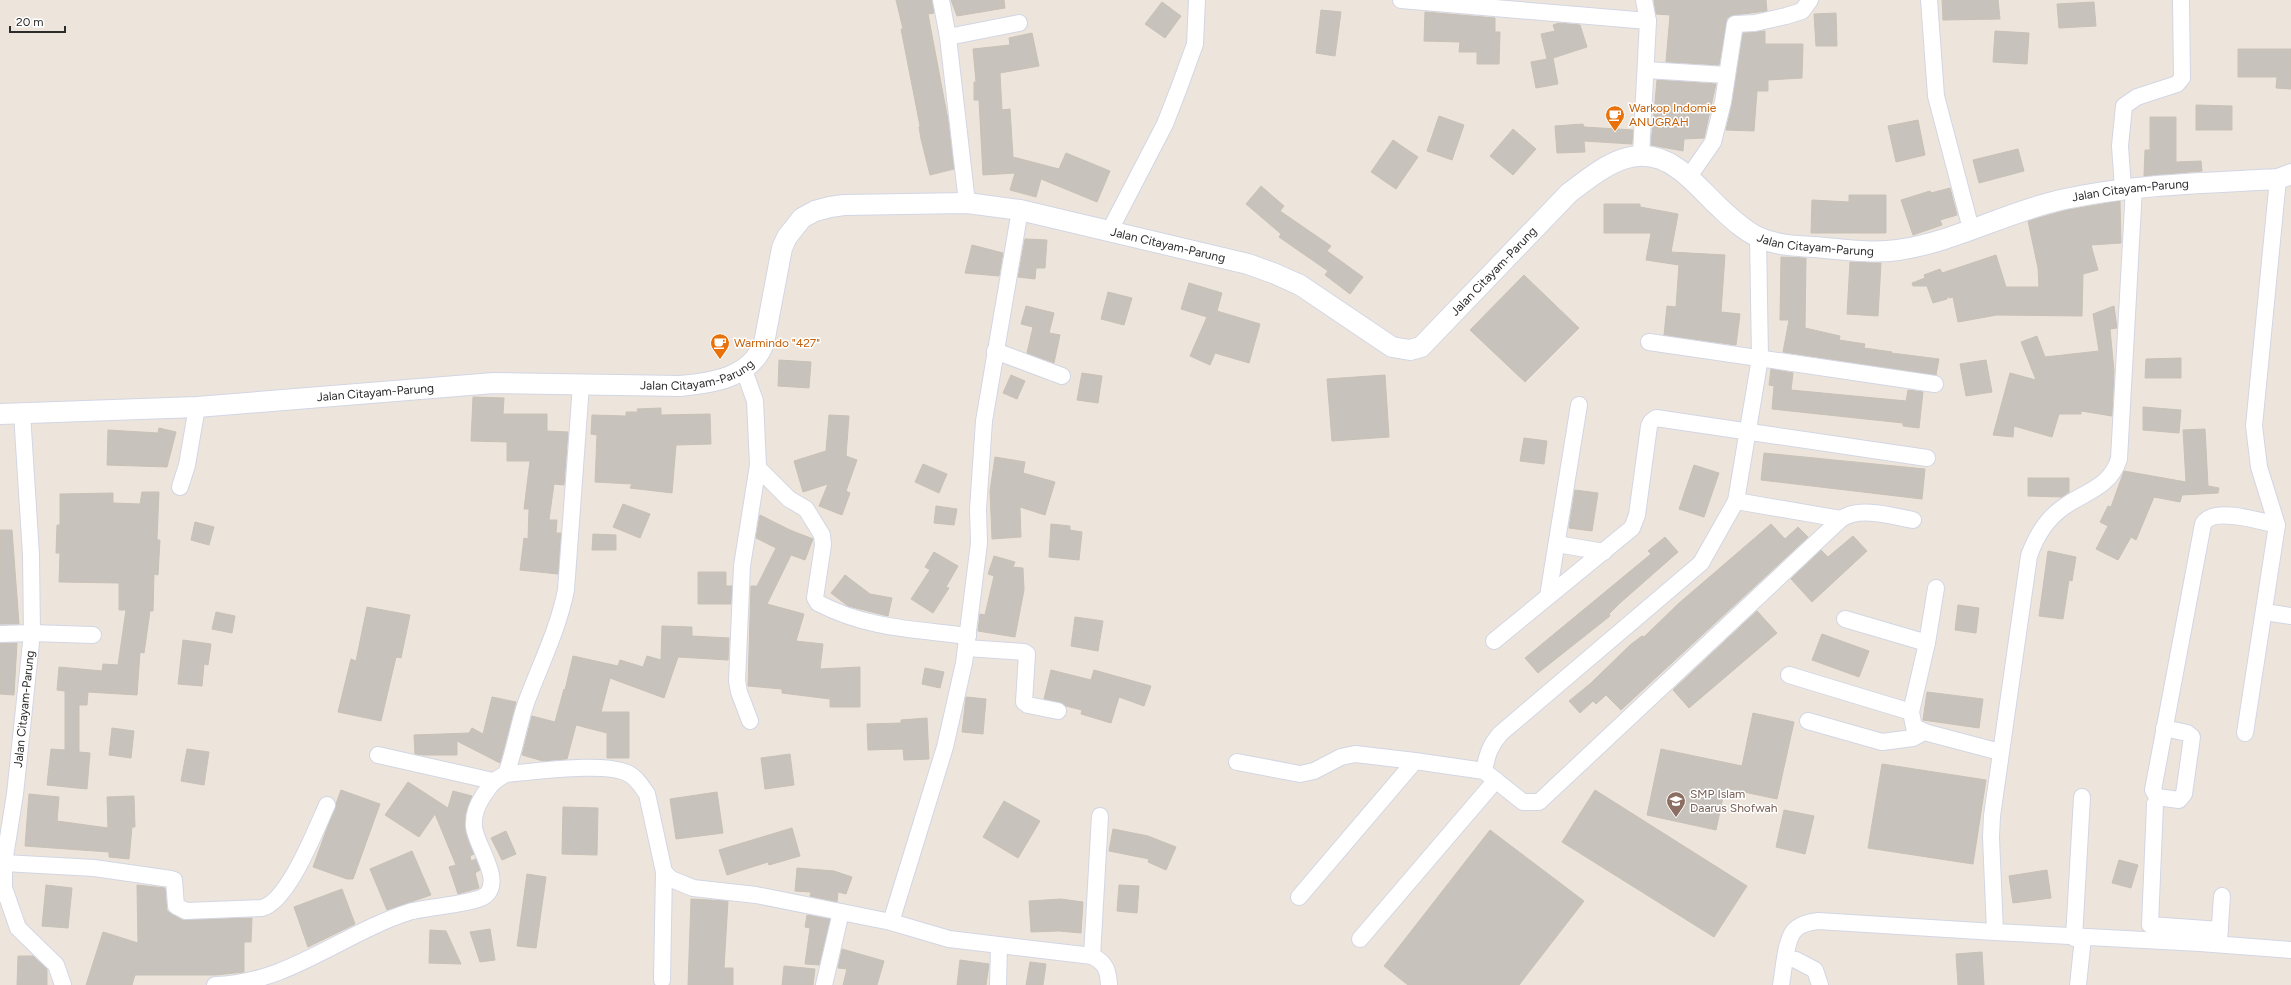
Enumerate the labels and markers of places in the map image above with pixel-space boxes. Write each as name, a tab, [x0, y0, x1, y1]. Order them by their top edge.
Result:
place label: Warkop Indomie ANUGRAH	[1629, 101, 1717, 129]
cafe icon: Warkop Indomie ANUGRAH	[1604, 104, 1626, 132]
cafe icon: Warmindo "427"	[709, 332, 731, 360]
place label: Warmindo "427"	[734, 336, 820, 350]
place label: SMP Islam Daarus Shofwah	[1690, 787, 1778, 815]
school or university icon: SMP Islam Daarus Shofwah	[1665, 790, 1687, 818]

